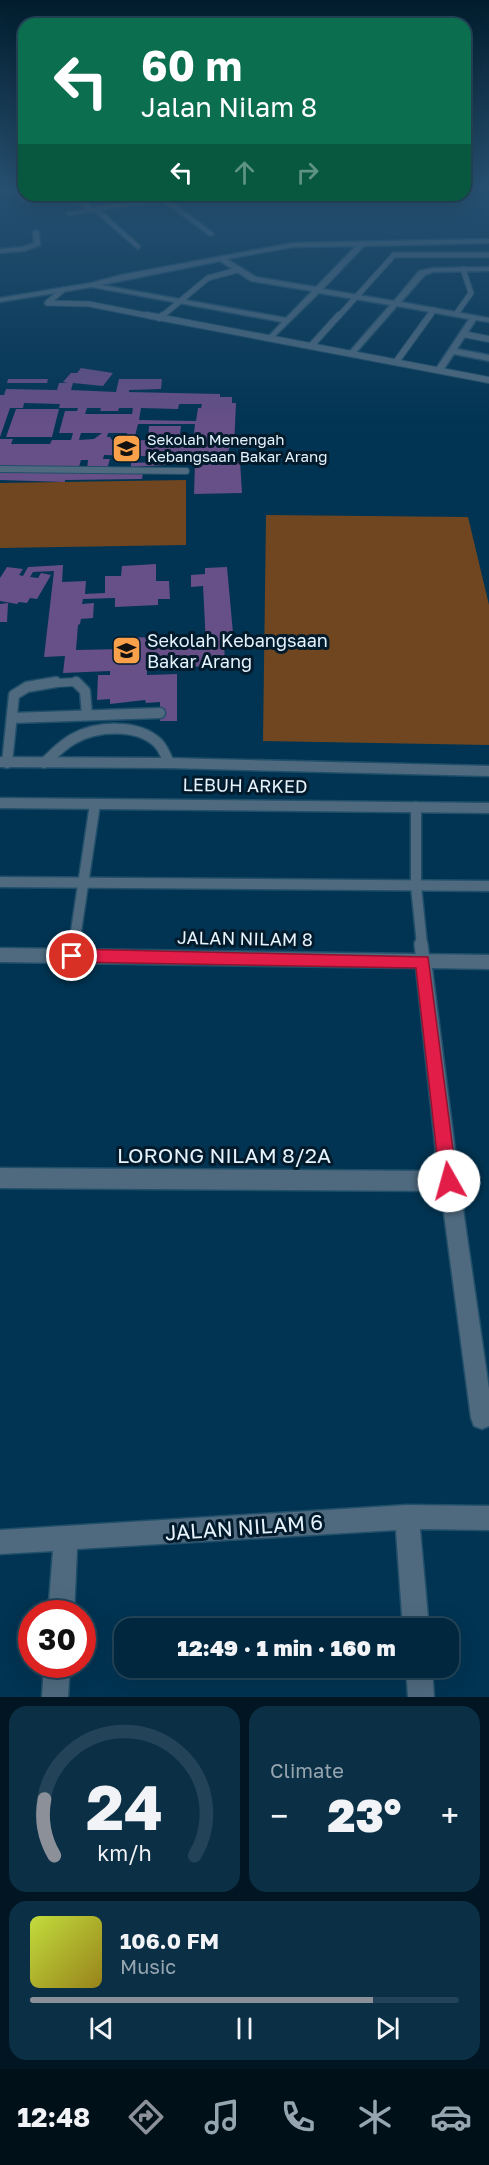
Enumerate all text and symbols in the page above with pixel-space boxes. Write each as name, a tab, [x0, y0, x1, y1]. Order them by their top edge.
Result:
text: 60 m	[141, 40, 242, 90]
icon: left	[42, 42, 120, 120]
text: Jalan Nilam 8	[141, 91, 317, 123]
icon: left	[165, 156, 198, 189]
icon: ahead	[228, 156, 261, 189]
icon: right	[291, 156, 324, 189]
place label: Sekolah Menengah Kebangsaan Bakar Arang	[147, 430, 327, 465]
school or university icon: Sekolah Menengah Kebangsaan Bakar Arang	[110, 433, 142, 465]
place label: Sekolah Kebangsaan Bakar Arang	[147, 629, 328, 672]
school or university icon: Sekolah Kebangsaan Bakar Arang	[110, 635, 142, 667]
street label: LEBUH ARKED	[182, 773, 308, 797]
street label: JALAN NILAM 8	[177, 926, 313, 950]
pin	[46, 930, 97, 981]
icon: arrive	[55, 939, 88, 972]
street label: LORONG NILAM 8/2A	[117, 1142, 331, 1168]
position arrow	[417, 1149, 481, 1213]
street label: JALAN NILAM 6	[164, 1509, 324, 1545]
speed limit sign: 30	[18, 1600, 96, 1678]
text: 12:49 · 1 min · 160 m	[177, 1634, 396, 1661]
text: Climate	[270, 1758, 344, 1782]
text: 24	[86, 1769, 163, 1844]
text: 23°	[328, 1788, 401, 1842]
text: −	[270, 1796, 288, 1835]
text: +	[441, 1796, 459, 1835]
text: km/h	[97, 1840, 152, 1866]
text: 106.0 FM	[120, 1927, 219, 1954]
text: Music	[120, 1954, 176, 1978]
icon: previous	[85, 2012, 118, 2045]
icon: pause	[228, 2012, 261, 2045]
icon: next	[371, 2012, 404, 2045]
icon: directions	[125, 2096, 167, 2138]
icon: music	[201, 2096, 243, 2138]
icon: phone	[277, 2096, 319, 2138]
icon: climate	[354, 2096, 396, 2138]
icon: car	[430, 2096, 472, 2138]
text: 12:48	[17, 2101, 90, 2133]

